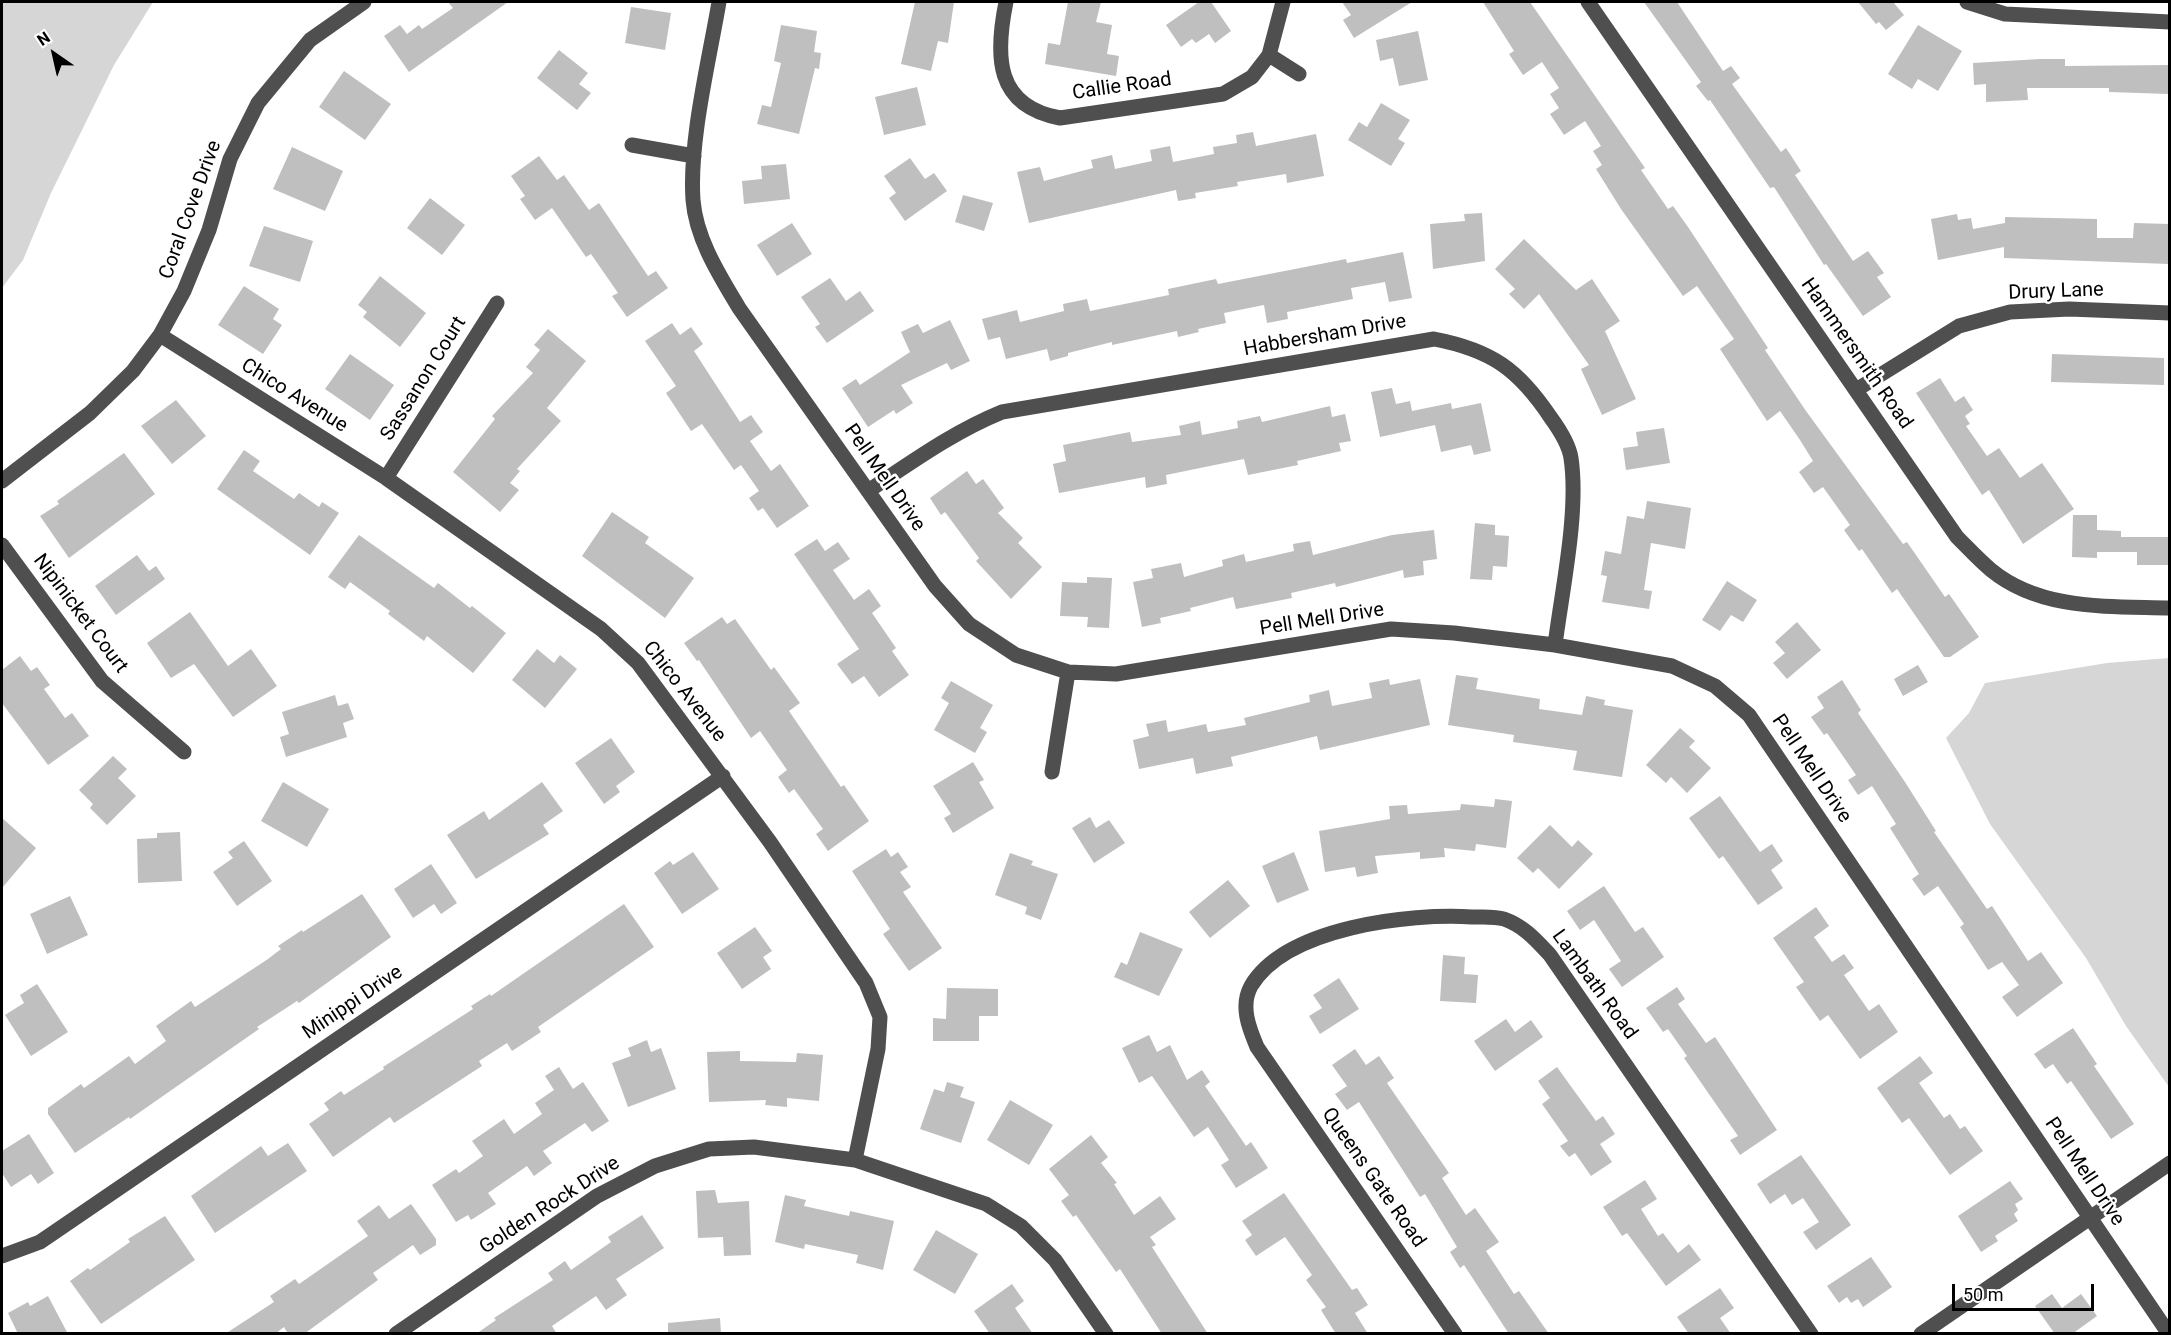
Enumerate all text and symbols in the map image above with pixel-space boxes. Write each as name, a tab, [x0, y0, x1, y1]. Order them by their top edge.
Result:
north arrow	[24, 24, 84, 84]
text: N	[34, 28, 54, 50]
street label: Callie Road	[1071, 68, 1173, 106]
street label: Coral Cove Drive	[155, 137, 227, 283]
street label: Hammersmith Road	[1795, 274, 1917, 434]
street label: Drury Lane	[2008, 278, 2104, 306]
street label: Habbersham Drive	[1242, 310, 1408, 362]
street label: Sassanon Court	[376, 312, 472, 446]
street label: Chico Avenue	[236, 354, 352, 438]
street label: Pell Mell Drive	[838, 420, 930, 536]
street label: Nipinicket Court	[27, 550, 133, 678]
street label: Pell Mell Drive	[1258, 598, 1386, 642]
street label: Chico Avenue	[637, 637, 731, 747]
street label: Pell Mell Drive	[1766, 710, 1856, 828]
street label: Lambath Road	[1546, 925, 1642, 1045]
street label: Minippi Drive	[298, 961, 408, 1045]
street label: Queens Gate Road	[1316, 1104, 1430, 1252]
street label: Pell Mell Drive	[2039, 1113, 2129, 1231]
street label: Golden Rock Drive	[476, 1152, 624, 1260]
scale bar	[1955, 1272, 2098, 1310]
text: 50 m	[1963, 1284, 2003, 1305]

